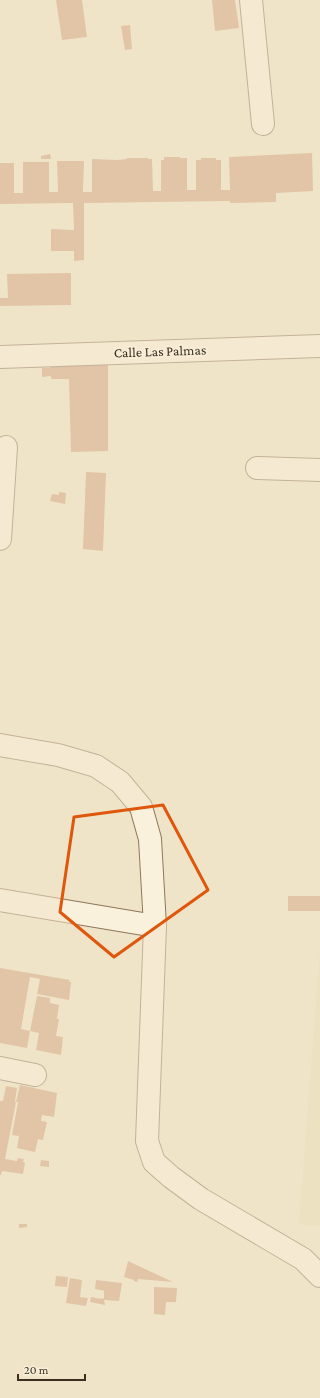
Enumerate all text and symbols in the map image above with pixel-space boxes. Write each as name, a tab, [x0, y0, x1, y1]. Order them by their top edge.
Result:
street label: Calle Las Palmas	[113, 341, 207, 361]
scale bar	[18, 1356, 85, 1382]
text: 20 m	[24, 1363, 49, 1377]

